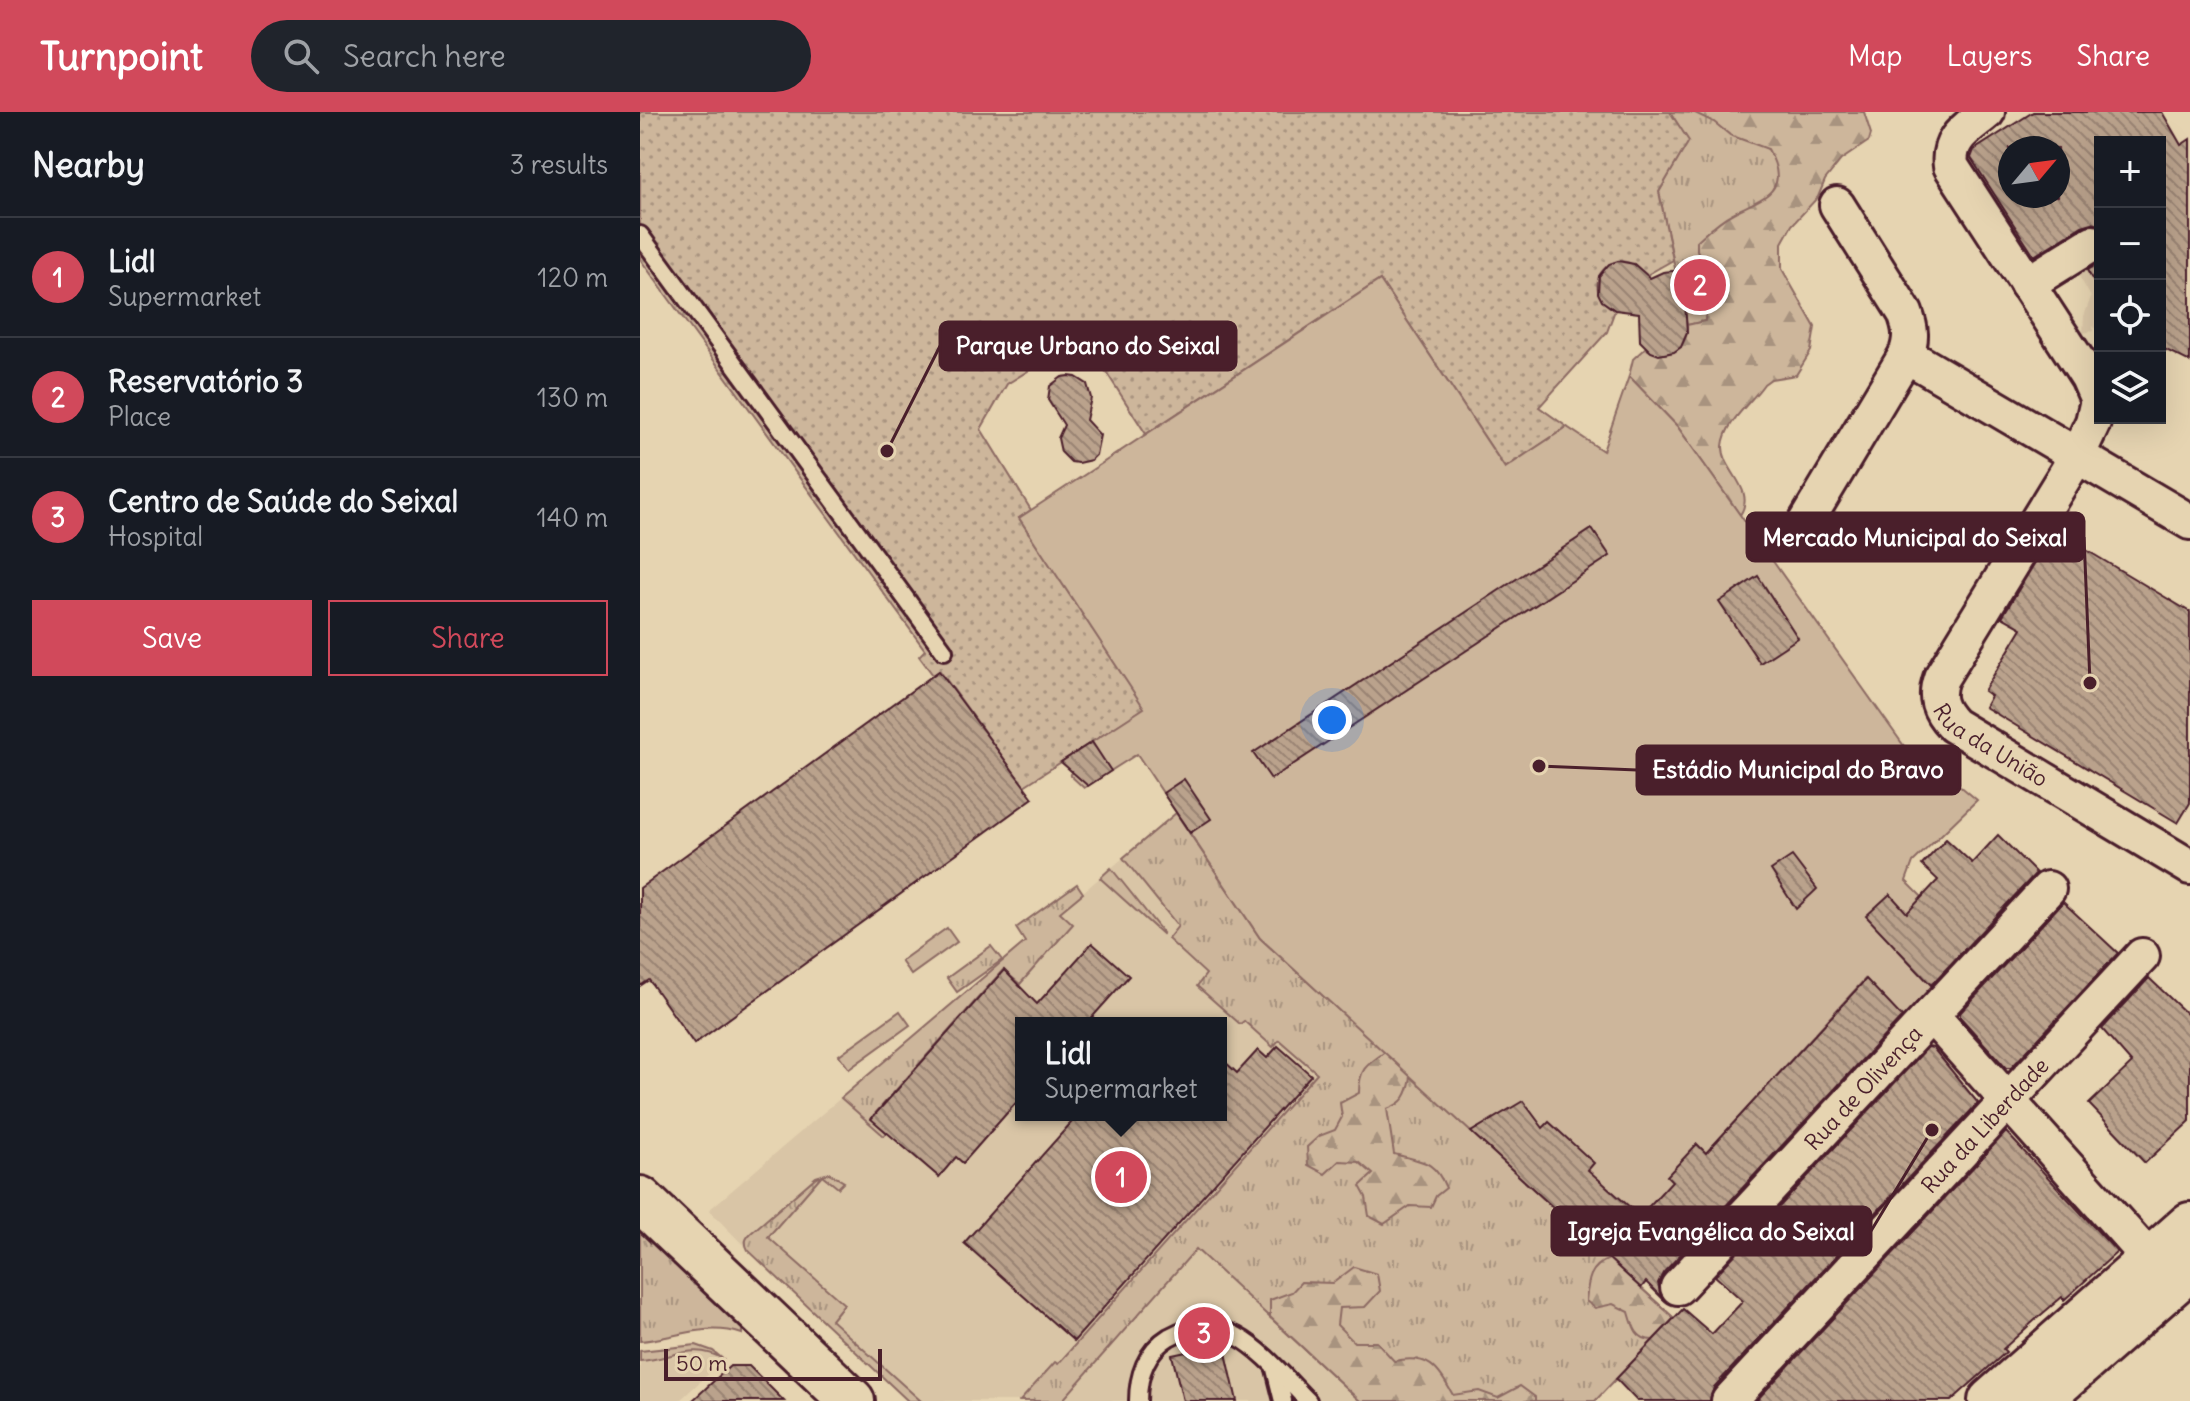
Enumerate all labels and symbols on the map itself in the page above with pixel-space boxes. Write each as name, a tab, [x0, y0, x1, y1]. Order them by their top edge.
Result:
north arrow	[1998, 136, 2070, 208]
pin: 2	[1674, 255, 1726, 315]
callout: Parque Urbano do Seixal	[940, 322, 1236, 370]
text: Parque Urbano do Seixal	[956, 330, 1220, 360]
callout: Mercado Municipal do Seixal	[1747, 513, 2084, 561]
text: Mercado Municipal do Seixal	[1763, 522, 2067, 552]
street label: Rua da União	[1927, 698, 2053, 793]
your location	[1312, 700, 1352, 740]
callout: Estádio Municipal do Bravo	[1637, 746, 1960, 794]
text: Estádio Municipal do Bravo	[1652, 754, 1944, 784]
street label: Rua de Olivença	[1798, 1020, 1928, 1156]
street label: Rua da Liberdade	[1915, 1052, 2055, 1199]
pin: 1	[1095, 1147, 1147, 1207]
callout: Igreja Evangélica do Seixal	[1552, 1207, 1871, 1255]
text: Igreja Evangélica do Seixal	[1567, 1216, 1855, 1246]
pin: 3	[1178, 1303, 1230, 1363]
scale bar	[664, 1345, 882, 1381]

